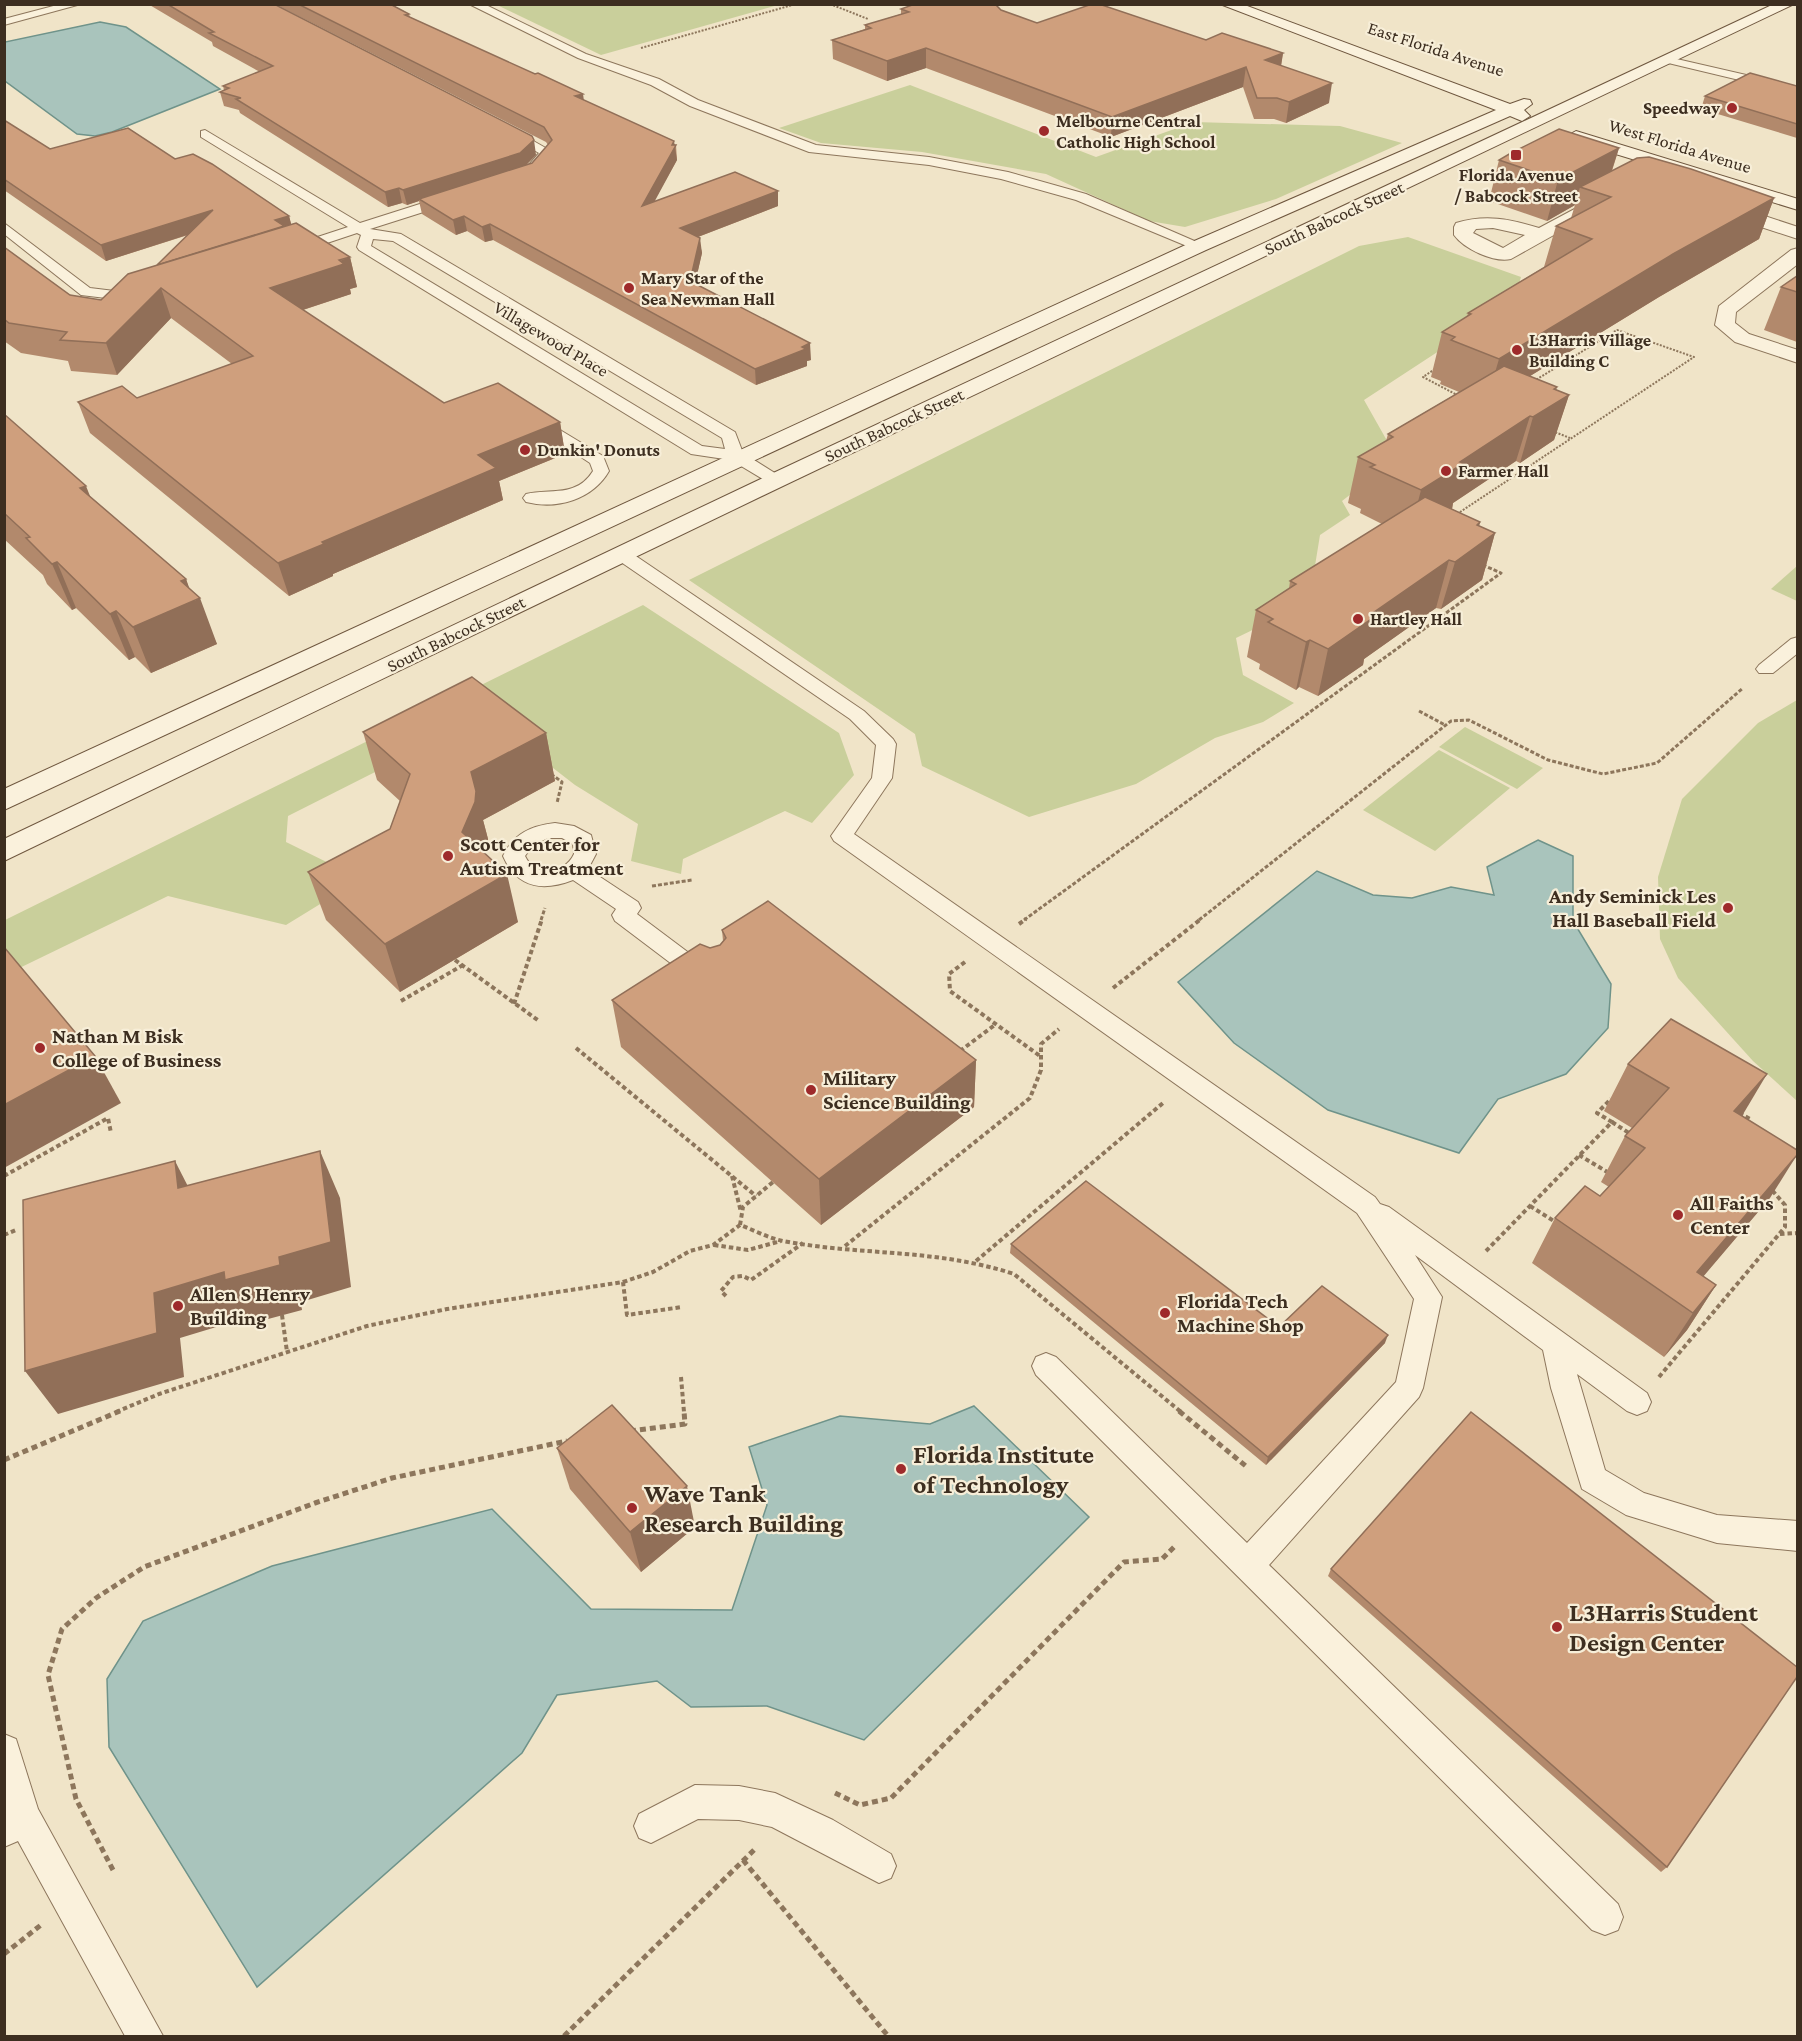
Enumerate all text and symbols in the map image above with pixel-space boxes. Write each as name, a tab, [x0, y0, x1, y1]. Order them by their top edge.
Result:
street label: East Florida Avenue	[1365, 17, 1507, 81]
place label: Speedway	[1643, 98, 1720, 118]
marker: Speedway	[1725, 101, 1739, 115]
place label: Melbourne Central Catholic High School	[1056, 111, 1216, 152]
street label: West Florida Avenue	[1606, 115, 1754, 177]
marker: Melbourne Central Catholic High School	[1037, 124, 1051, 138]
marker: Florida Avenue / Babcock Street	[1509, 148, 1523, 162]
place label: Florida Avenue / Babcock Street	[1454, 165, 1578, 206]
street label: South Babcock Street	[1261, 177, 1408, 259]
place label: Mary Star of the Sea Newman Hall	[641, 268, 775, 309]
marker: Mary Star of the Sea Newman Hall	[622, 281, 636, 295]
street label: Villagewood Place	[490, 297, 612, 381]
place label: L3Harris Village Building C	[1529, 330, 1651, 371]
marker: L3Harris Village Building C	[1510, 343, 1524, 357]
street label: South Babcock Street	[821, 384, 968, 466]
place label: Dunkin' Donuts	[537, 440, 660, 460]
marker: Dunkin' Donuts	[518, 443, 532, 457]
place label: Farmer Hall	[1458, 461, 1549, 481]
marker: Farmer Hall	[1439, 464, 1453, 478]
street label: South Babcock Street	[384, 591, 529, 676]
place label: Hartley Hall	[1370, 609, 1462, 629]
marker: Hartley Hall	[1351, 612, 1365, 626]
place label: Scott Center for Autism Treatment	[459, 832, 624, 880]
marker: Scott Center for Autism Treatment	[441, 849, 455, 863]
place label: Andy Seminick Les Hall Baseball Field	[1548, 884, 1717, 932]
marker: Andy Seminick Les Hall Baseball Field	[1721, 901, 1735, 915]
place label: Nathan M Bisk College of Business	[52, 1024, 222, 1072]
marker: Nathan M Bisk College of Business	[33, 1041, 47, 1055]
place label: Military Science Building	[823, 1066, 971, 1114]
marker: Military Science Building	[804, 1083, 818, 1097]
place label: All Faiths Center	[1689, 1191, 1774, 1239]
marker: All Faiths Center	[1671, 1208, 1685, 1222]
place label: Allen S Henry Building	[189, 1282, 311, 1330]
place label: Florida Tech Machine Shop	[1177, 1289, 1304, 1337]
marker: Allen S Henry Building	[171, 1299, 185, 1313]
marker: Florida Tech Machine Shop	[1158, 1306, 1172, 1320]
place label: Florida Institute of Technology	[913, 1440, 1094, 1499]
marker: Florida Institute of Technology	[894, 1462, 908, 1476]
place label: Wave Tank Research Building	[643, 1479, 843, 1538]
marker: Wave Tank Research Building	[625, 1501, 639, 1515]
place label: L3Harris Student Design Center	[1569, 1598, 1758, 1657]
marker: L3Harris Student Design Center	[1550, 1620, 1564, 1634]

